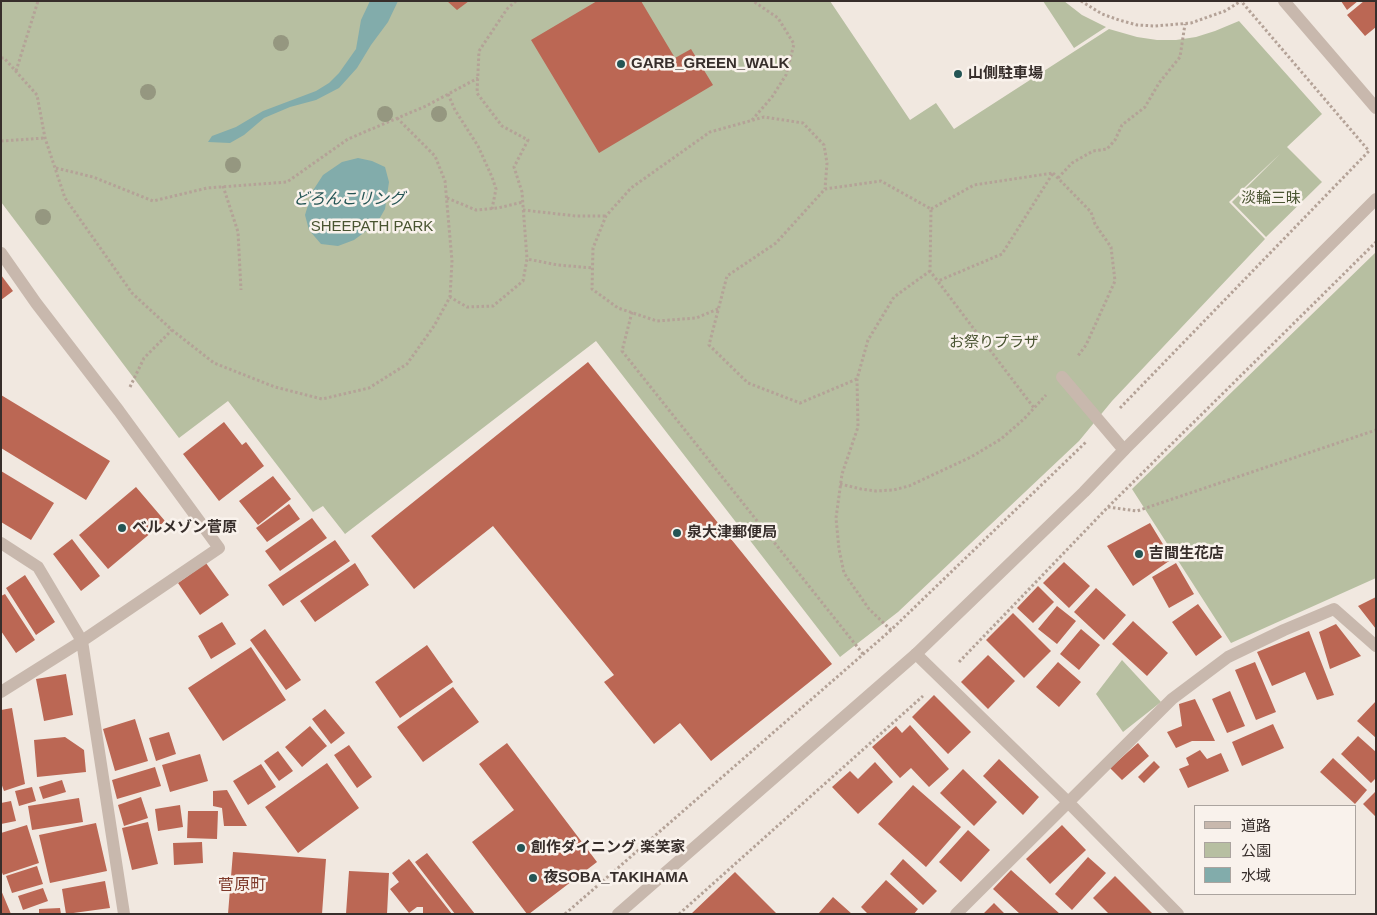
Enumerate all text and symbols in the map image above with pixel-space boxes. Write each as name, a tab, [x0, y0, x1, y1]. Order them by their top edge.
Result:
place label: GARB_GREEN_WALK	[631, 55, 789, 73]
marker: GARB_GREEN_WALK	[615, 58, 627, 70]
place label: 山側駐車場	[968, 65, 1043, 83]
marker: 山側駐車場	[952, 68, 964, 80]
water label: どろんこリング	[293, 190, 405, 210]
park label: 淡輪三昧	[1241, 190, 1301, 208]
park label: SHEEPATH PARK	[311, 218, 433, 236]
park label: お祭りプラザ	[949, 334, 1039, 352]
place label: ベルメゾン菅原	[132, 519, 237, 537]
marker: ベルメゾン菅原	[116, 522, 128, 534]
place label: 泉大津郵便局	[687, 524, 777, 542]
marker: 泉大津郵便局	[671, 527, 683, 539]
place label: 吉間生花店	[1149, 545, 1224, 563]
marker: 吉間生花店	[1133, 548, 1145, 560]
legend	[1194, 805, 1357, 895]
text: 道路	[1241, 817, 1271, 834]
place label: 創作ダイニング 楽笑家	[531, 839, 685, 857]
marker: 創作ダイニング 楽笑家	[515, 842, 527, 854]
text: 公園	[1241, 842, 1271, 859]
text: 水域	[1241, 867, 1271, 884]
place label: 夜SOBA_TAKIHAMA	[543, 869, 689, 887]
marker: 夜SOBA_TAKIHAMA	[527, 872, 539, 884]
district label: 菅原町	[218, 876, 266, 896]

